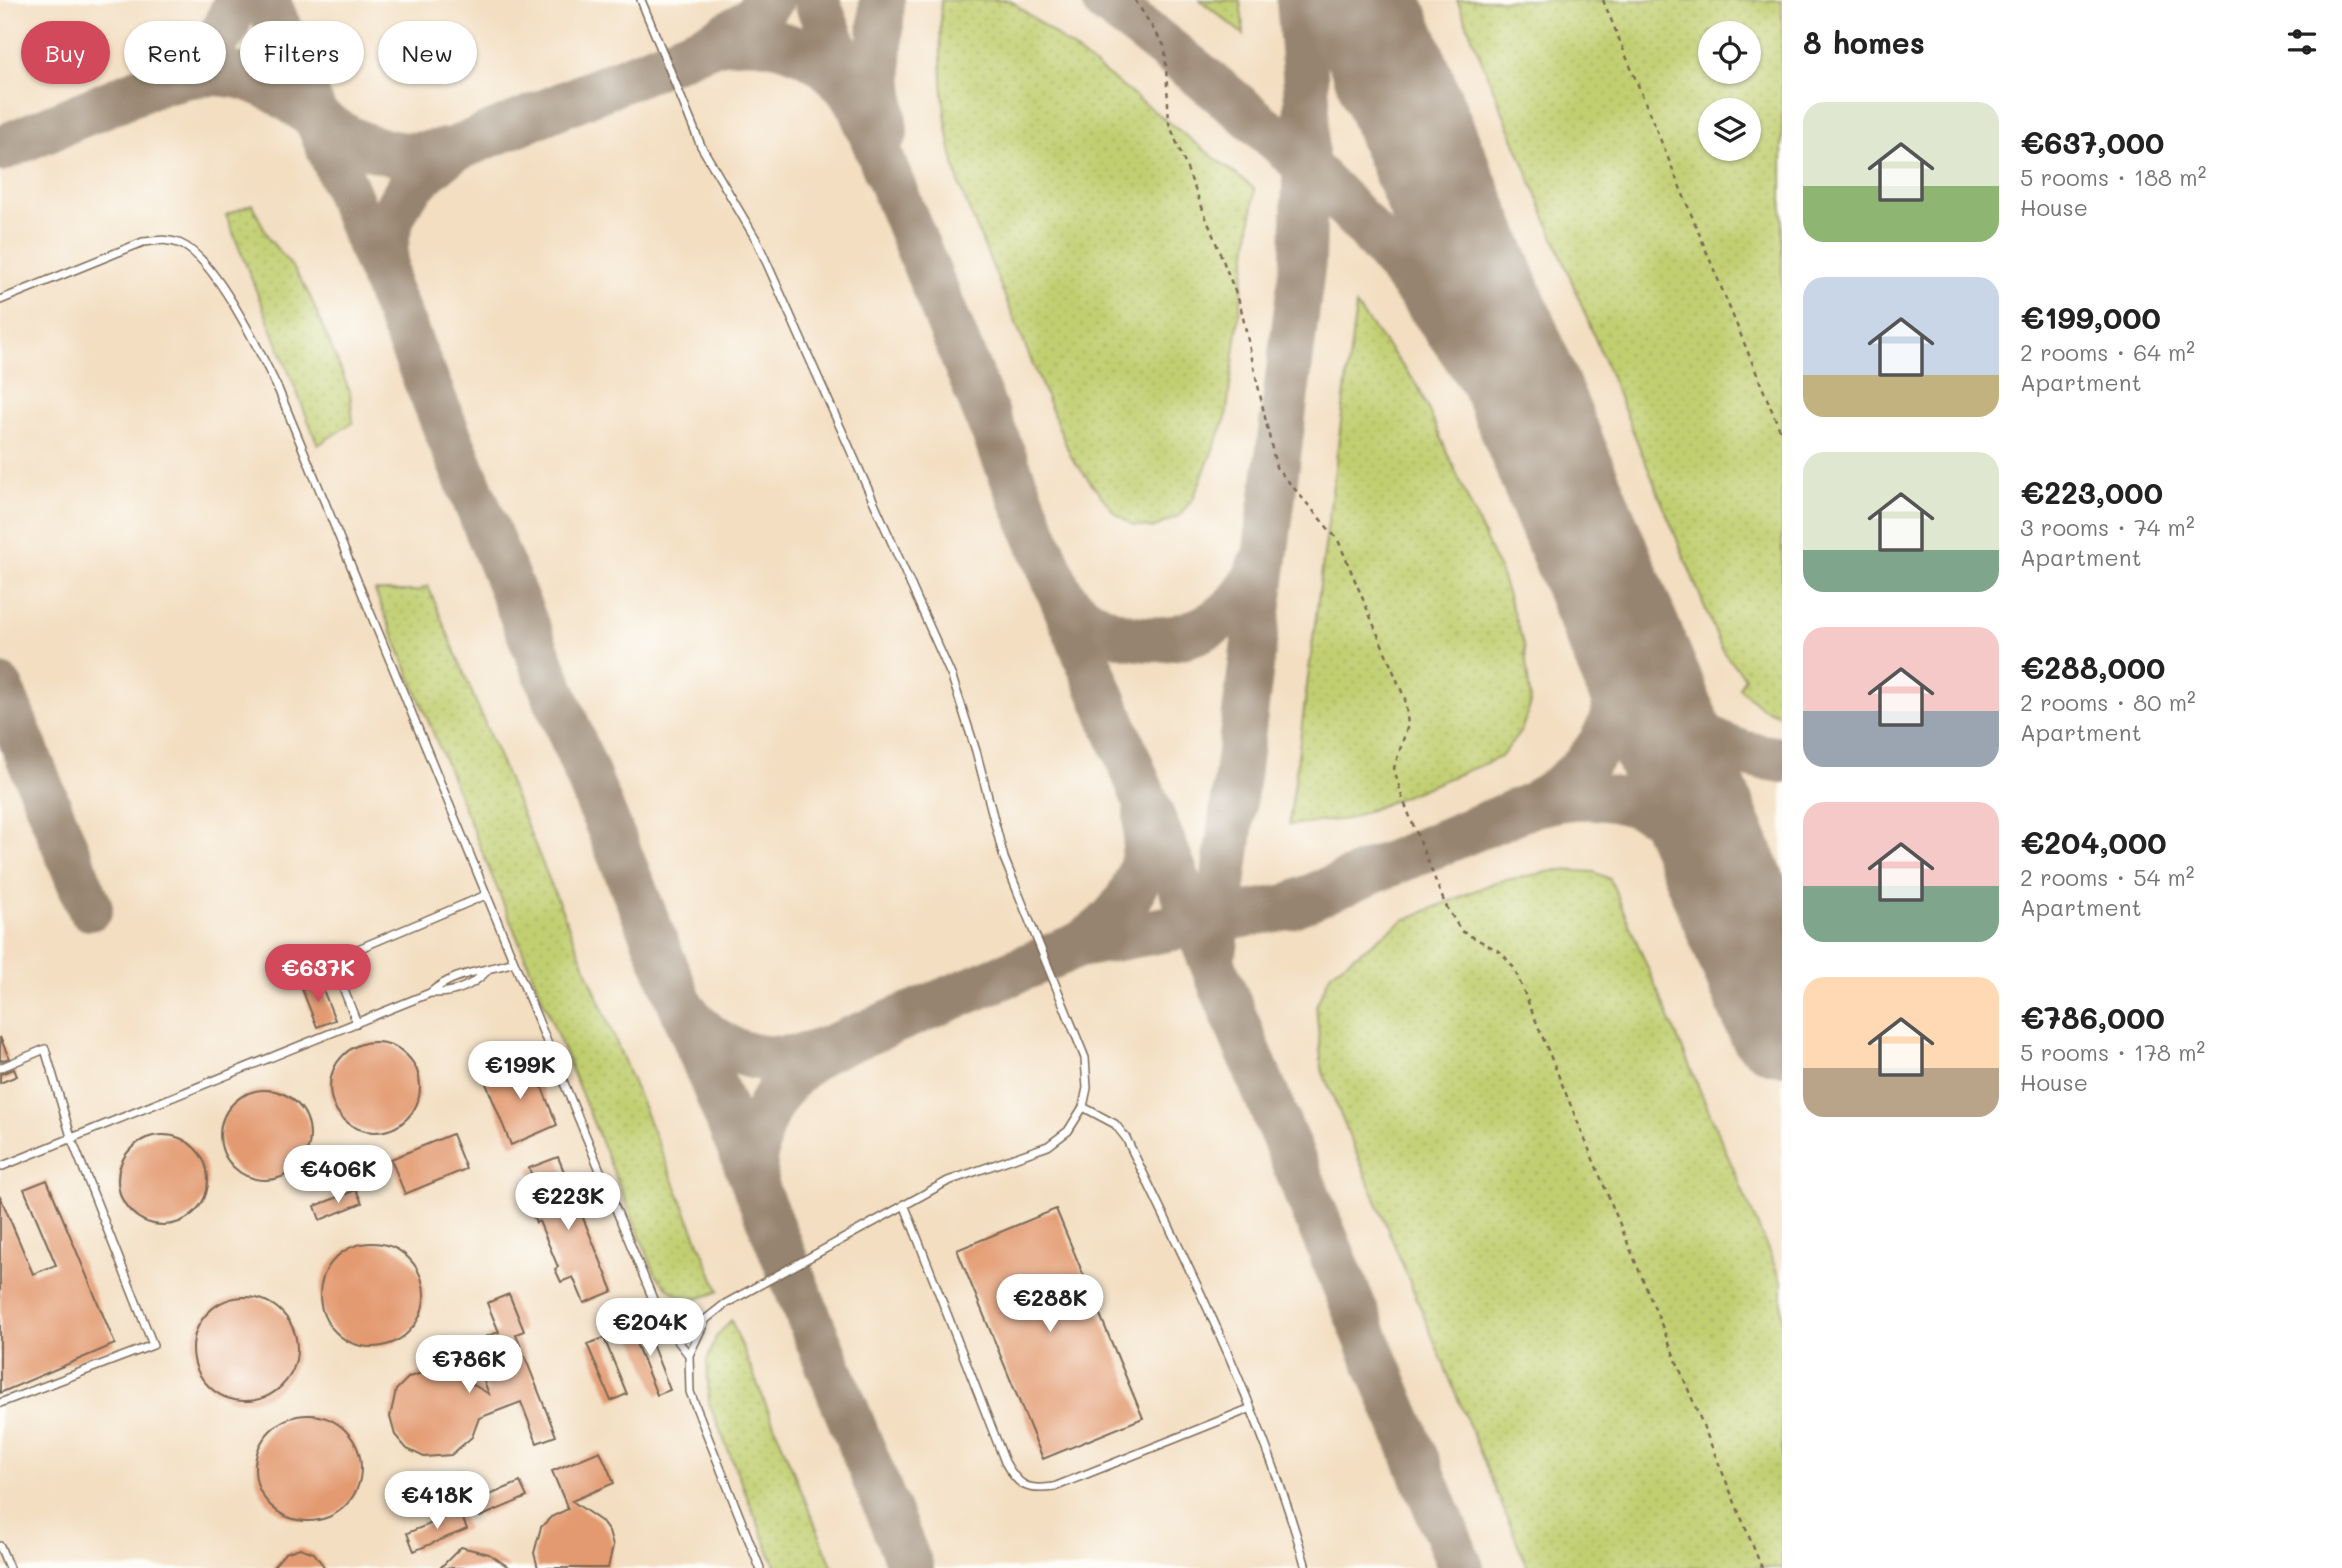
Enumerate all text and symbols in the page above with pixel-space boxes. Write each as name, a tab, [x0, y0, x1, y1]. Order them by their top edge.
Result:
chip: Buy	[21, 21, 110, 84]
chip: Rent	[124, 21, 226, 84]
chip: Filters	[240, 21, 364, 84]
chip: New	[378, 21, 477, 84]
map controls	[1698, 21, 1761, 161]
button: locate	[1698, 21, 1761, 84]
text: 8 homes	[1803, 22, 1925, 62]
icon: filters	[2283, 23, 2321, 61]
button: layers	[1698, 98, 1761, 161]
text: €637,000	[2020, 122, 2164, 162]
icon: home	[1859, 130, 1943, 214]
text: 5 rooms · 188 m²	[2020, 162, 2206, 192]
text: House	[2020, 192, 2088, 222]
text: €199,000	[2020, 297, 2161, 337]
icon: home	[1859, 305, 1943, 389]
text: 2 rooms · 64 m²	[2020, 337, 2195, 367]
text: Apartment	[2020, 367, 2142, 397]
text: €223,000	[2020, 472, 2163, 512]
icon: home	[1859, 480, 1943, 564]
text: 3 rooms · 74 m²	[2020, 512, 2195, 542]
text: Apartment	[2020, 542, 2142, 572]
text: €288,000	[2020, 647, 2165, 687]
icon: home	[1859, 655, 1943, 739]
text: 2 rooms · 80 m²	[2020, 687, 2196, 717]
text: Apartment	[2020, 717, 2142, 747]
text: €204,000	[2020, 822, 2167, 862]
icon: home	[1859, 830, 1943, 914]
text: 2 rooms · 54 m²	[2020, 862, 2195, 892]
text: Apartment	[2020, 892, 2142, 922]
pin: €637K	[269, 944, 367, 1004]
text: €637K	[281, 952, 355, 982]
text: €786,000	[2020, 997, 2165, 1037]
icon: home	[1859, 1005, 1943, 1089]
text: 5 rooms · 178 m²	[2020, 1037, 2205, 1067]
pin: €199K	[471, 1042, 569, 1101]
text: €199K	[484, 1049, 556, 1079]
text: House	[2020, 1067, 2088, 1097]
pin: €406K	[289, 1146, 387, 1205]
text: €406K	[299, 1153, 377, 1183]
pin: €223K	[519, 1172, 617, 1232]
text: €223K	[531, 1180, 605, 1210]
pin: €288K	[1001, 1274, 1099, 1334]
text: €288K	[1012, 1282, 1088, 1312]
pin: €204K	[601, 1298, 699, 1358]
text: €204K	[612, 1306, 688, 1336]
pin: €786K	[420, 1336, 518, 1395]
text: €786K	[432, 1343, 506, 1373]
pin: €418K	[388, 1472, 486, 1531]
text: €418K	[401, 1479, 473, 1509]

